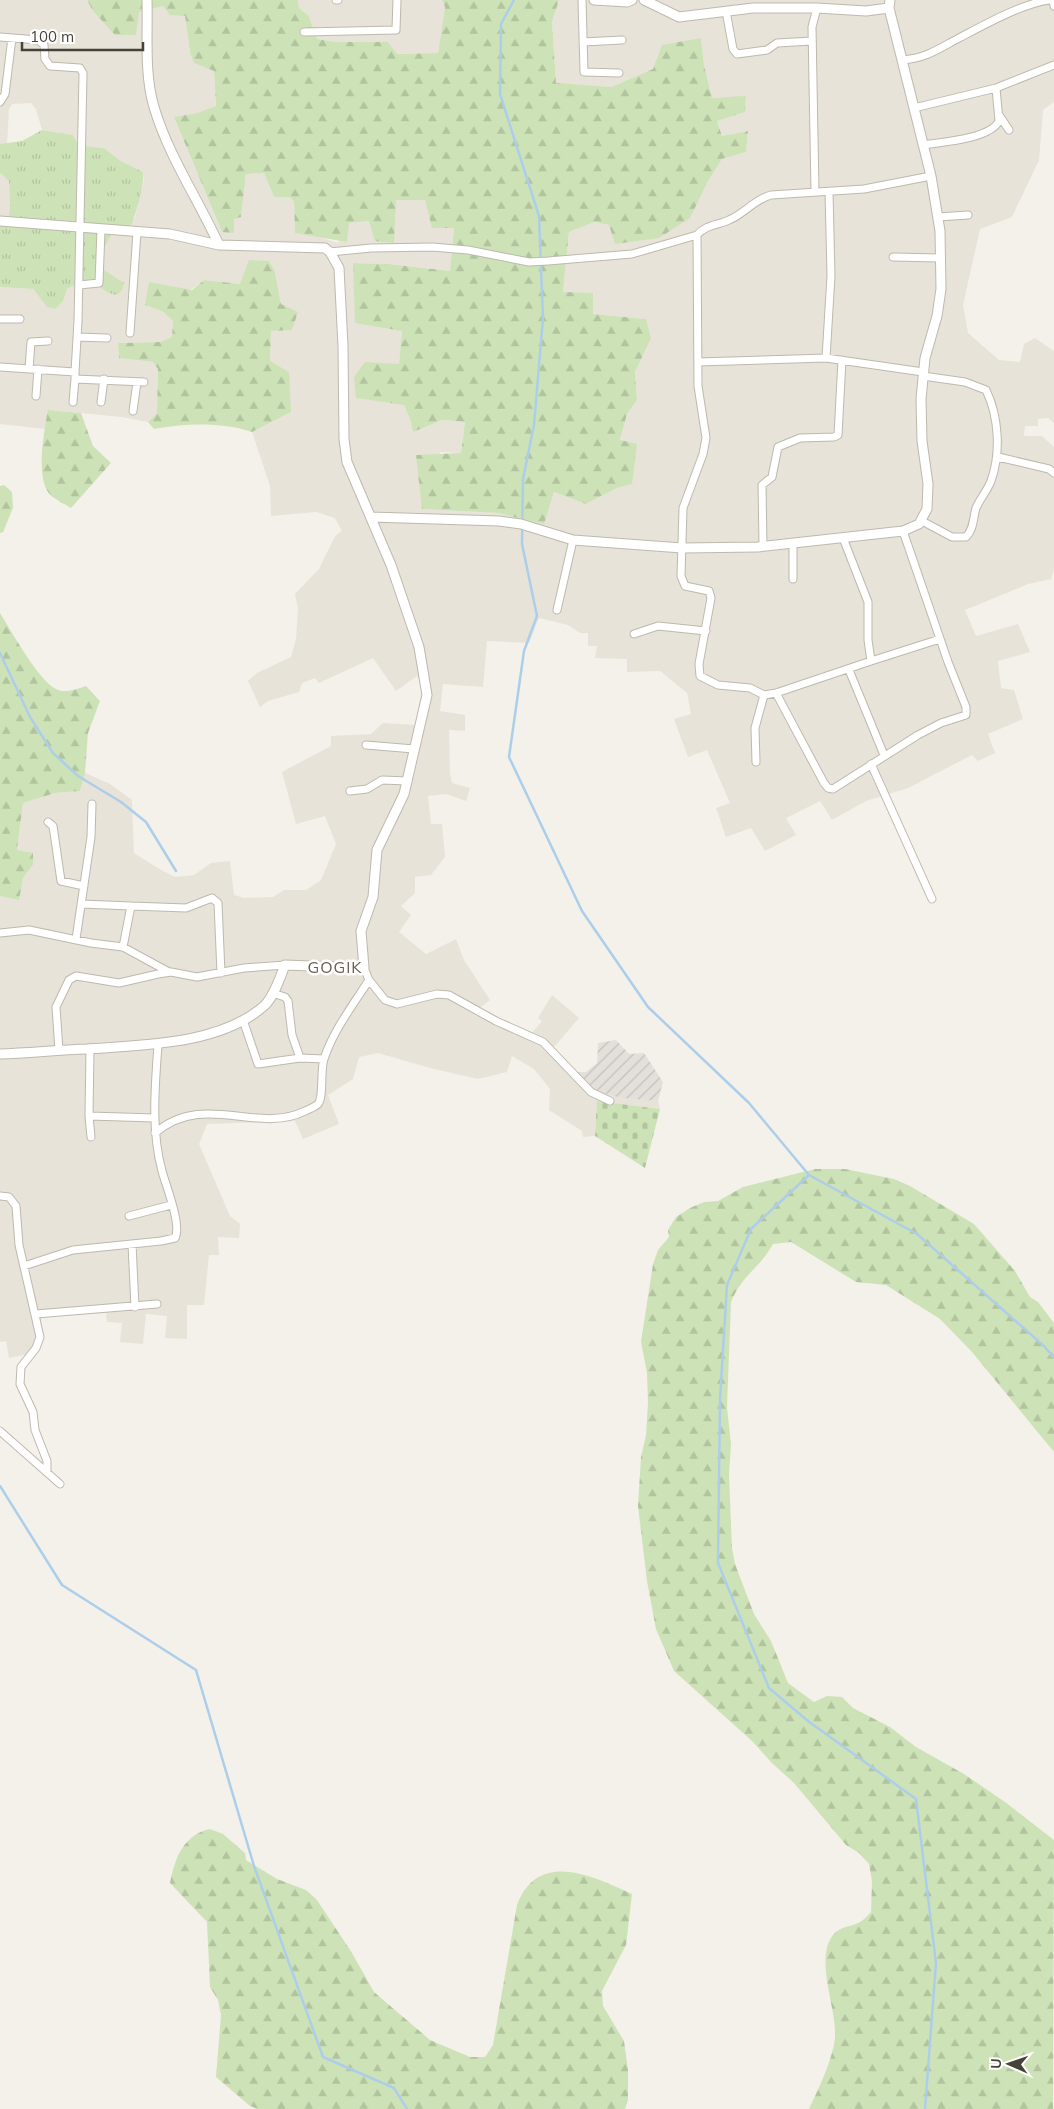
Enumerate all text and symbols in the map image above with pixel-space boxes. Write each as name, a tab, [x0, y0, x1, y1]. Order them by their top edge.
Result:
scale bar	[22, 20, 144, 52]
text: 100 m	[30, 27, 74, 46]
district label: GOGIK	[307, 957, 363, 977]
north arrow	[984, 2039, 1034, 2089]
text: U	[987, 2058, 1005, 2069]

